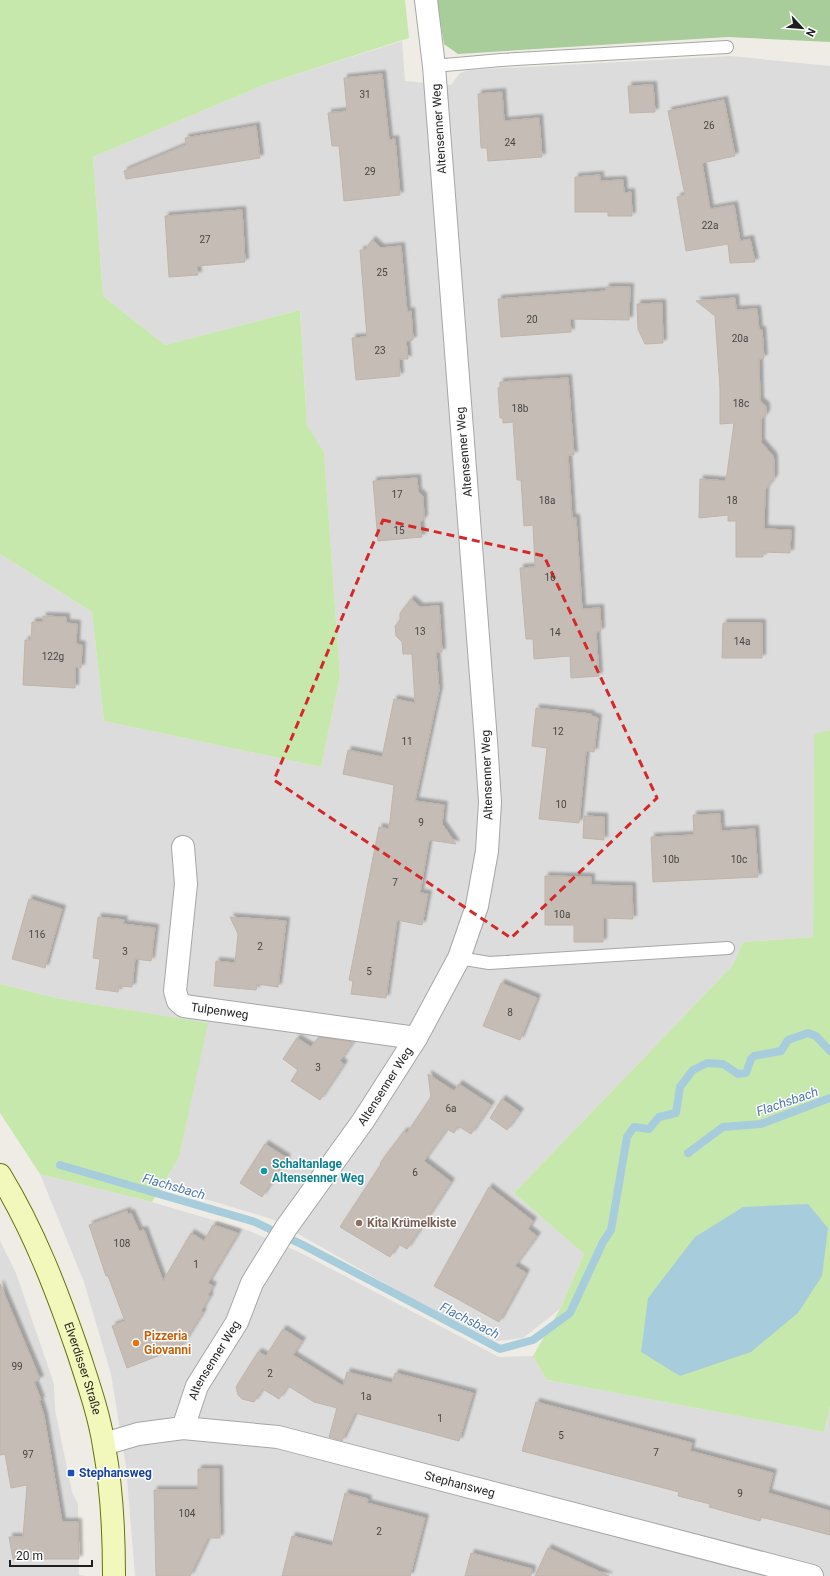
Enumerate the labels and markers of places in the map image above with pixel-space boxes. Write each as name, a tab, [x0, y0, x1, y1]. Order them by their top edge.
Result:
place label: Schaltanlage Altensenner Weg	[272, 1157, 364, 1185]
marker: Schaltanlage Altensenner Weg	[259, 1166, 269, 1176]
place label: Kita Krümelkiste	[367, 1216, 457, 1230]
marker: Kita Krümelkiste	[354, 1218, 364, 1228]
place label: Pizzeria Giovanni	[144, 1329, 191, 1357]
marker: Pizzeria Giovanni	[131, 1338, 141, 1348]
place label: Stephansweg	[79, 1466, 152, 1480]
marker: Stephansweg	[66, 1468, 76, 1478]

